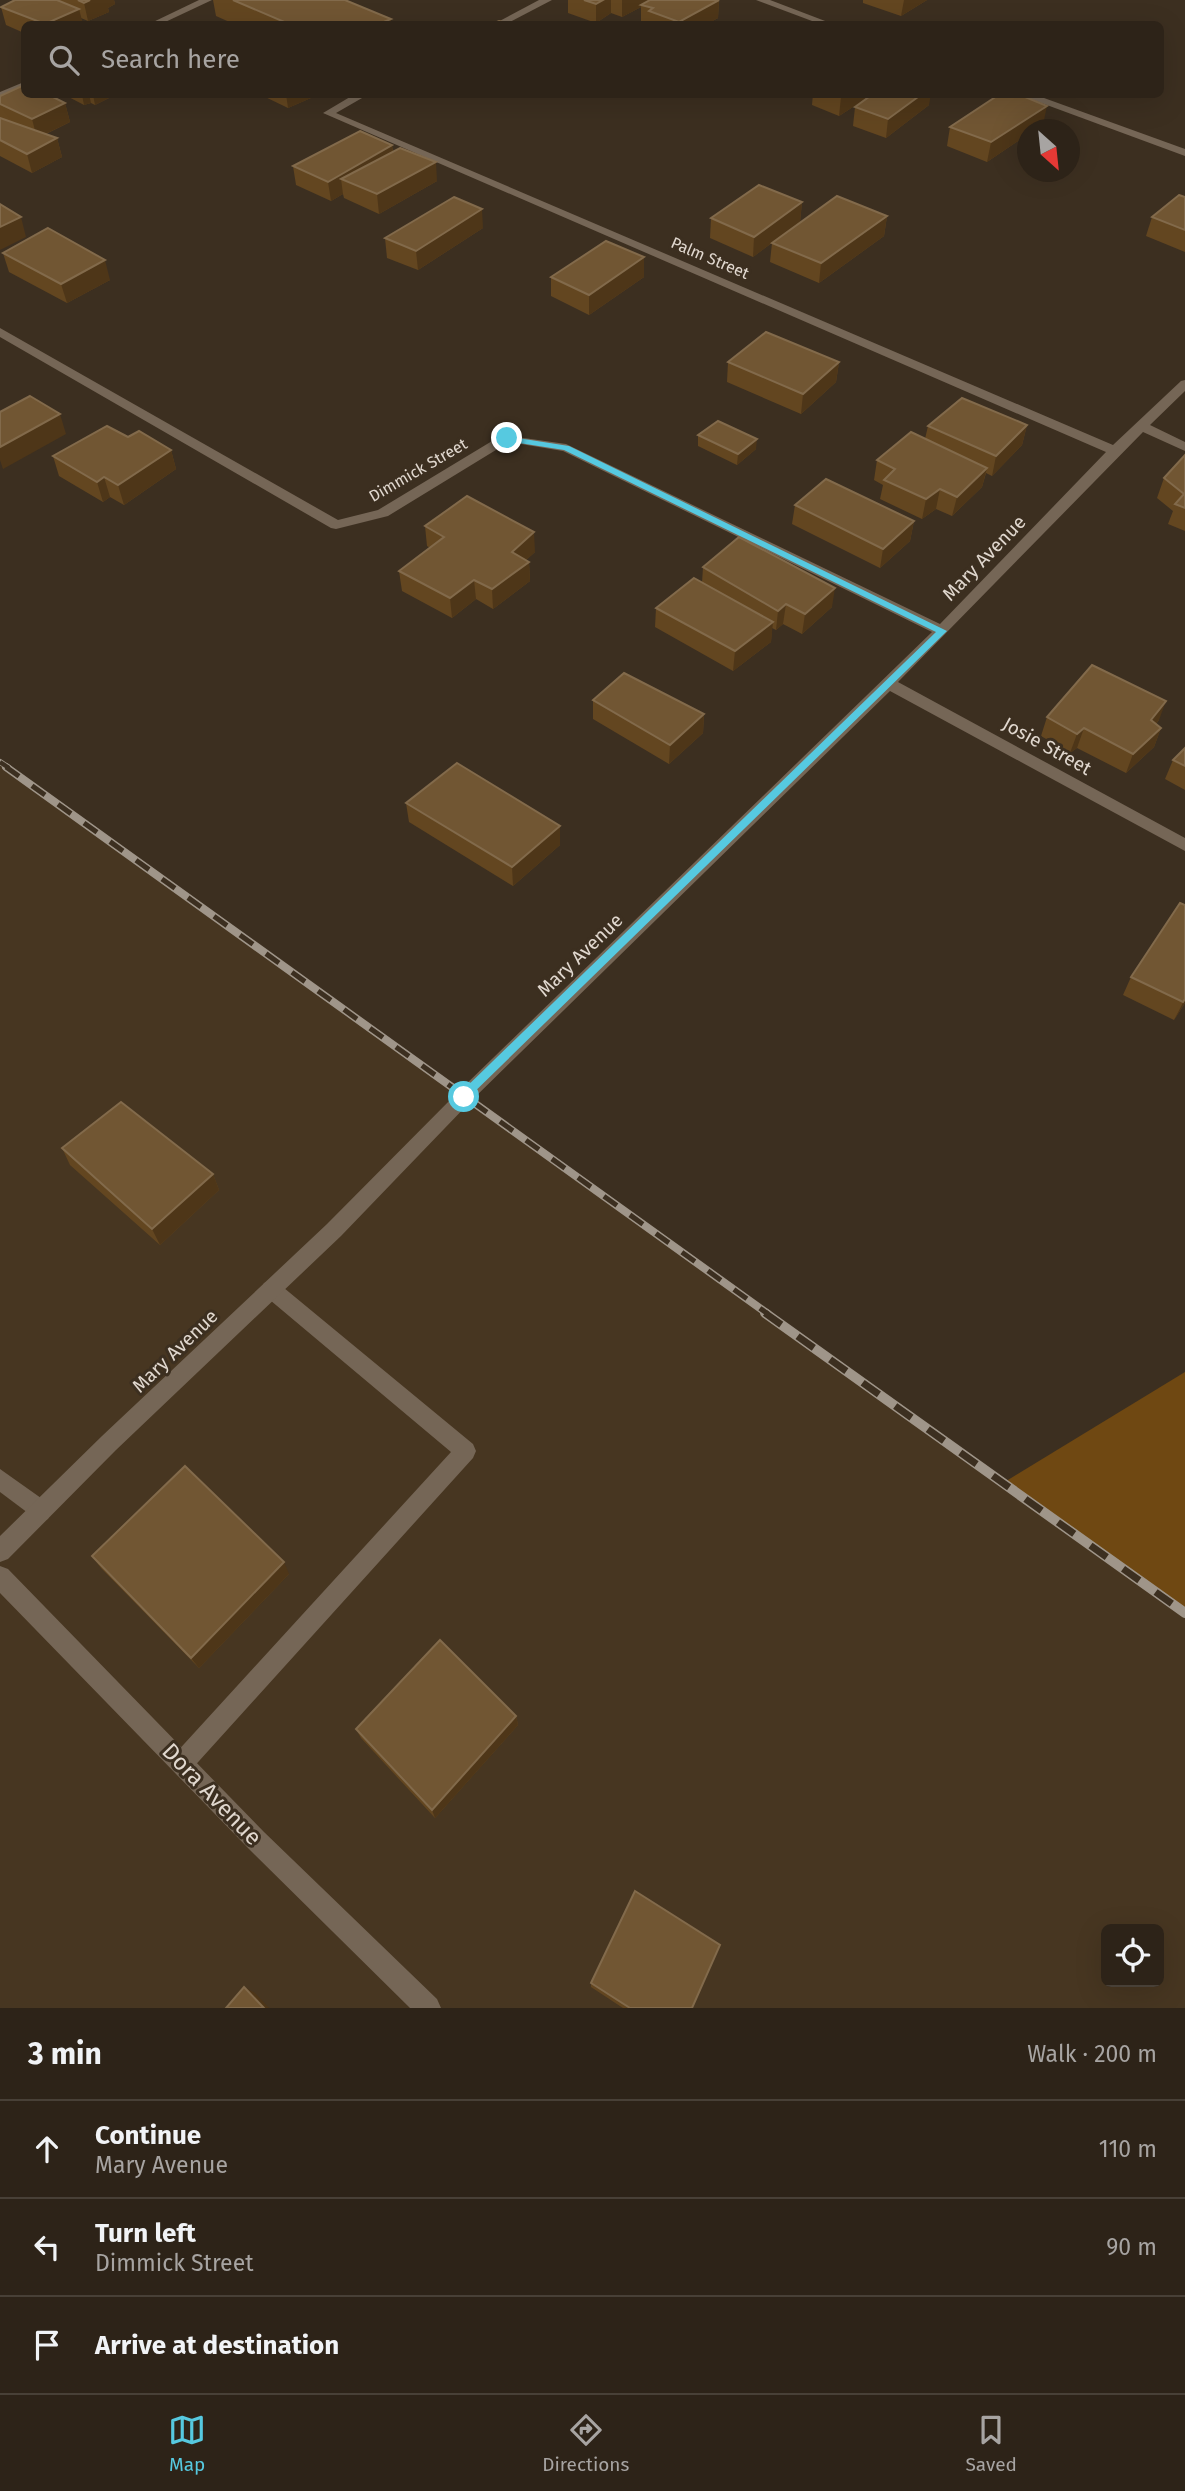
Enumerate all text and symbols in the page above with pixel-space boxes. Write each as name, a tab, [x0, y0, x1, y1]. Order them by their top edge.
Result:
search box	[21, 21, 1164, 98]
icon: search	[45, 41, 83, 79]
text: Search here	[101, 44, 240, 75]
north arrow	[1017, 119, 1080, 182]
street label: Palm Street	[668, 233, 752, 283]
route end	[491, 422, 522, 453]
street label: Dimmick Street	[366, 434, 471, 506]
street label: Mary Avenue	[938, 510, 1030, 606]
street label: Josie Street	[999, 712, 1096, 780]
street label: Mary Avenue	[532, 909, 628, 1001]
route start	[448, 1081, 479, 1112]
street label: Mary Avenue	[127, 1305, 223, 1397]
street label: Dora Avenue	[156, 1737, 268, 1851]
map controls	[1101, 1924, 1164, 1987]
button: locate	[1101, 1924, 1164, 1987]
text: 3 min	[28, 2036, 102, 2072]
text: Walk · 200 m	[1027, 2040, 1157, 2068]
text: Continue	[95, 2120, 201, 2151]
icon: ahead	[28, 2130, 66, 2168]
text: 110 m	[1099, 2135, 1157, 2163]
text: Mary Avenue	[95, 2151, 228, 2179]
text: Turn left	[95, 2218, 196, 2249]
icon: left	[28, 2228, 66, 2266]
text: 90 m	[1106, 2233, 1157, 2261]
text: Dimmick Street	[95, 2249, 253, 2277]
icon: arrive	[28, 2326, 66, 2364]
text: Arrive at destination	[95, 2330, 339, 2361]
tab: Map	[168, 2411, 206, 2476]
tab: Directions	[542, 2411, 629, 2476]
tab: Saved	[966, 2411, 1017, 2476]

